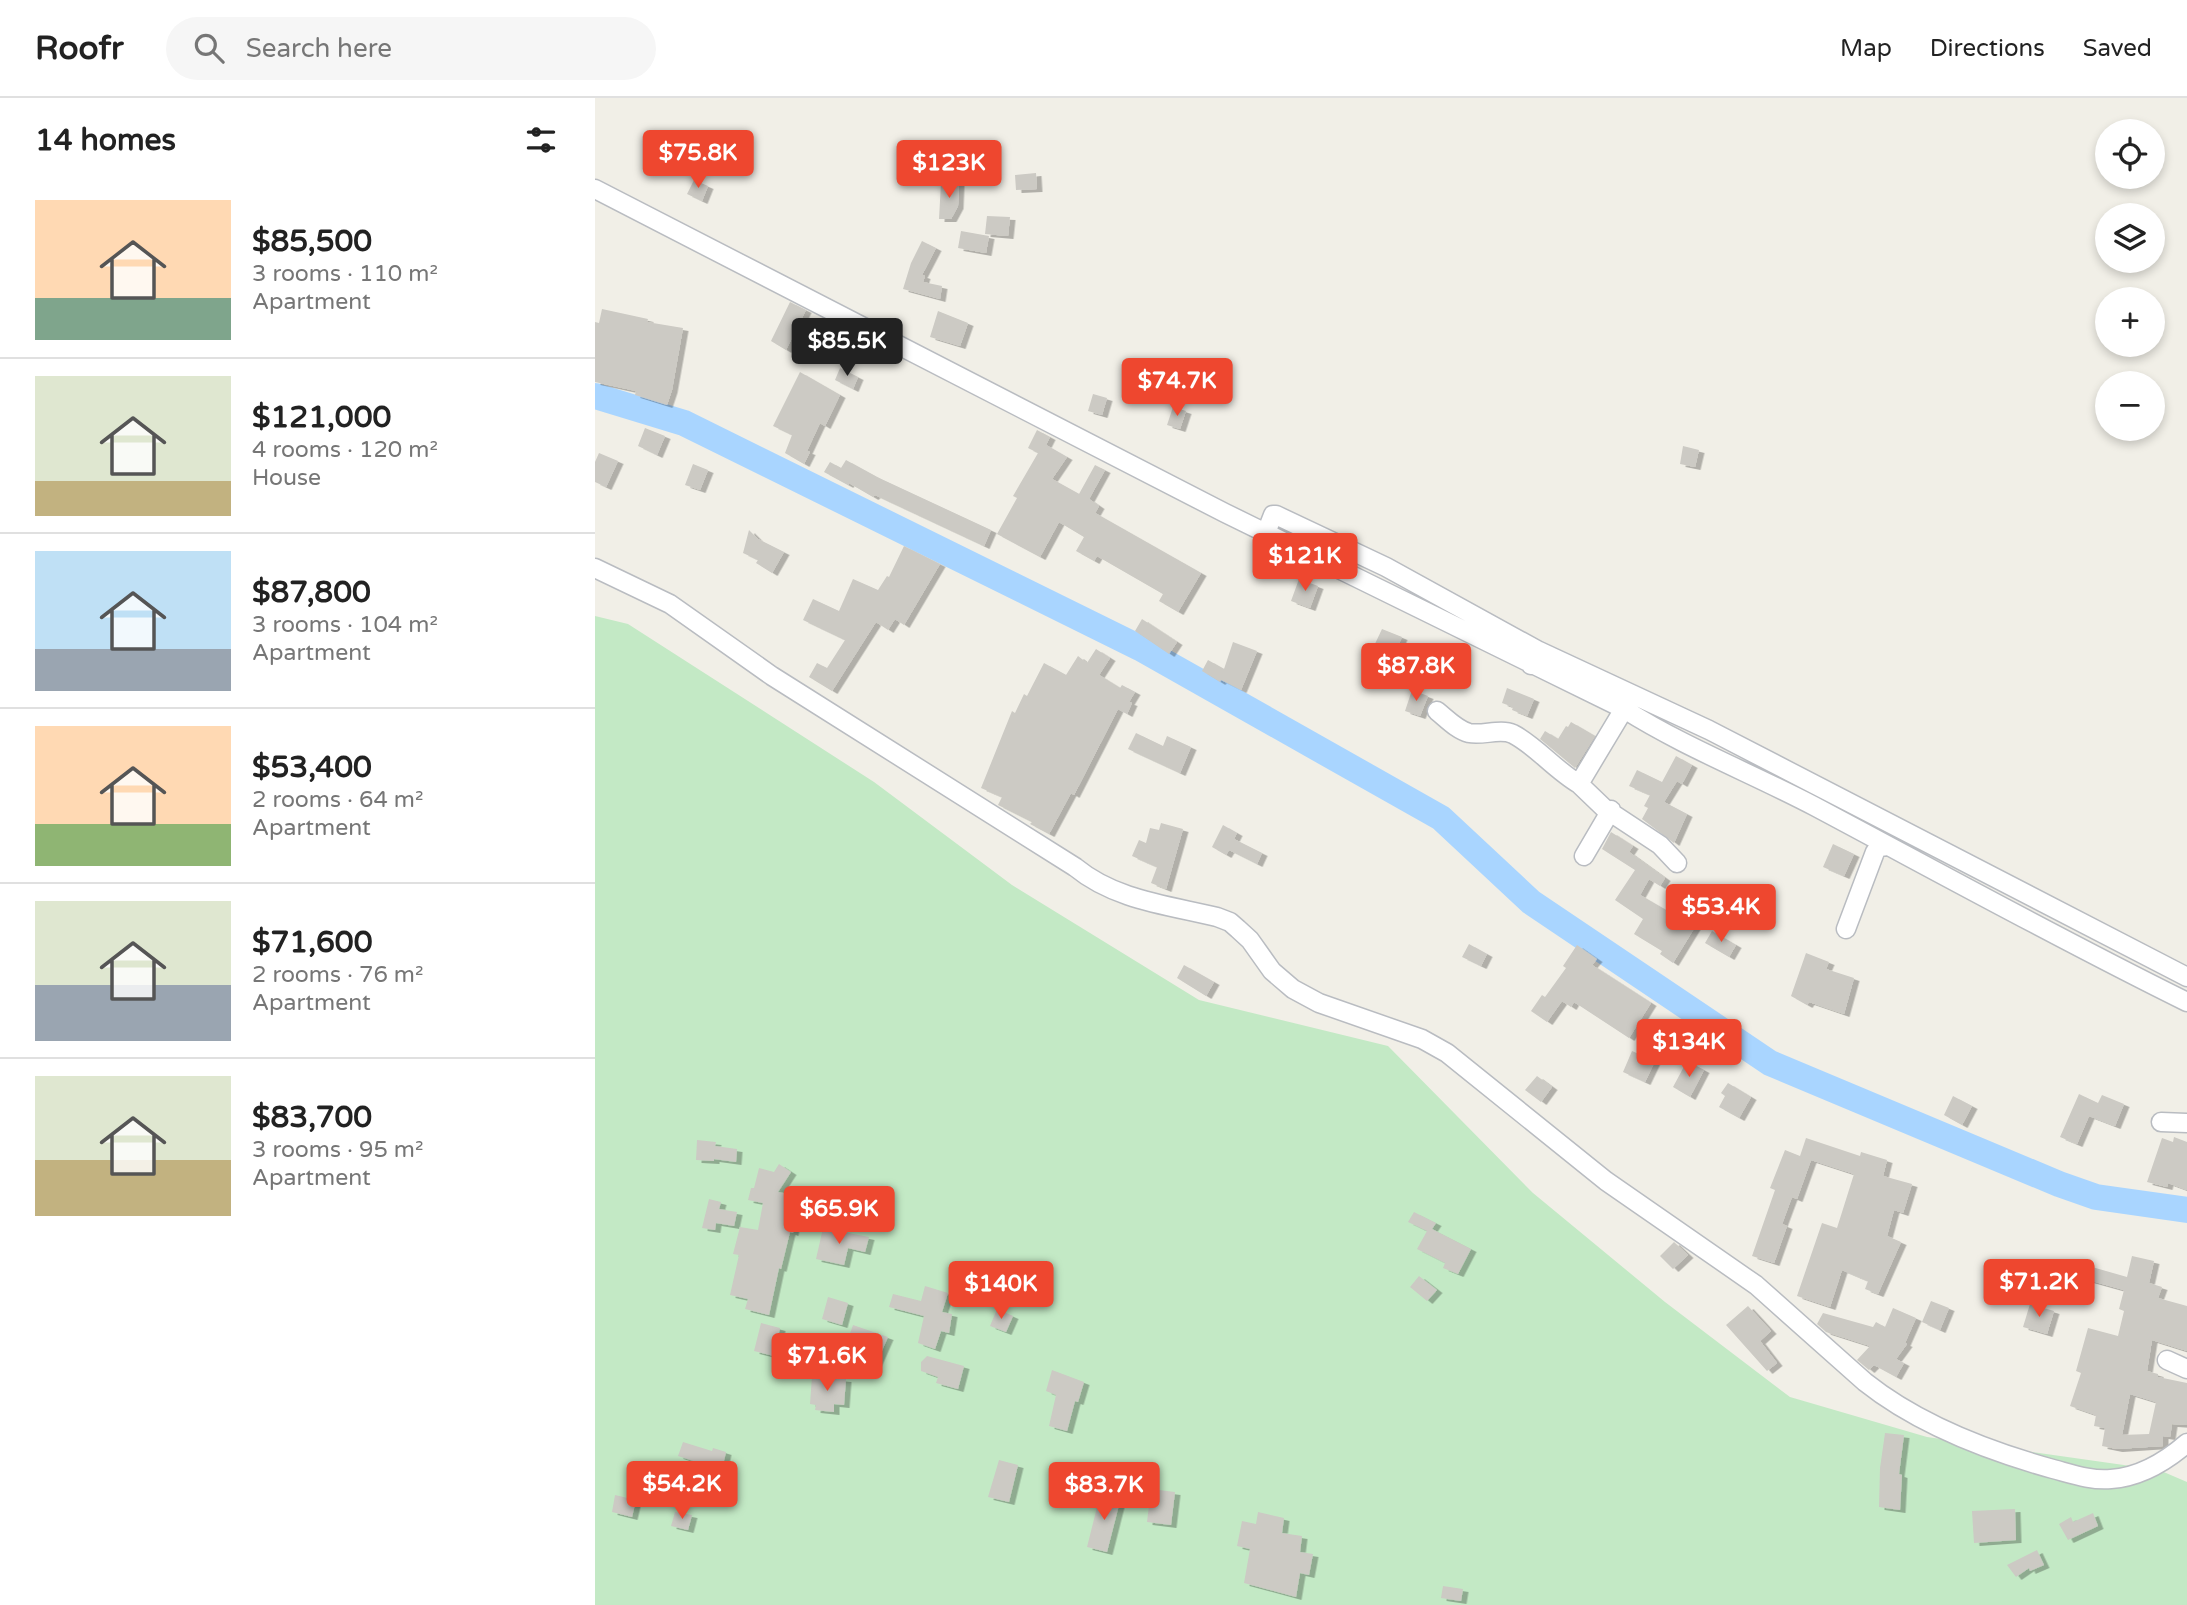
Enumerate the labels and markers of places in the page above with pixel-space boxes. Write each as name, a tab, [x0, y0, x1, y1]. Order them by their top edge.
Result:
pin: $75.8K	[641, 130, 755, 190]
pin: $123K	[900, 140, 998, 200]
pin: $85.5K	[790, 318, 904, 378]
pin: $74.7K	[1120, 358, 1234, 418]
pin: $121K	[1256, 533, 1354, 593]
pin: $87.8K	[1359, 644, 1473, 703]
pin: $53.4K	[1664, 884, 1778, 944]
pin: $134K	[1640, 1020, 1738, 1079]
pin: $65.9K	[782, 1186, 896, 1246]
pin: $71.2K	[1982, 1260, 2096, 1319]
pin: $140K	[952, 1262, 1050, 1321]
pin: $71.6K	[770, 1334, 884, 1393]
pin: $54.2K	[625, 1462, 739, 1521]
pin: $83.7K	[1047, 1462, 1161, 1522]

